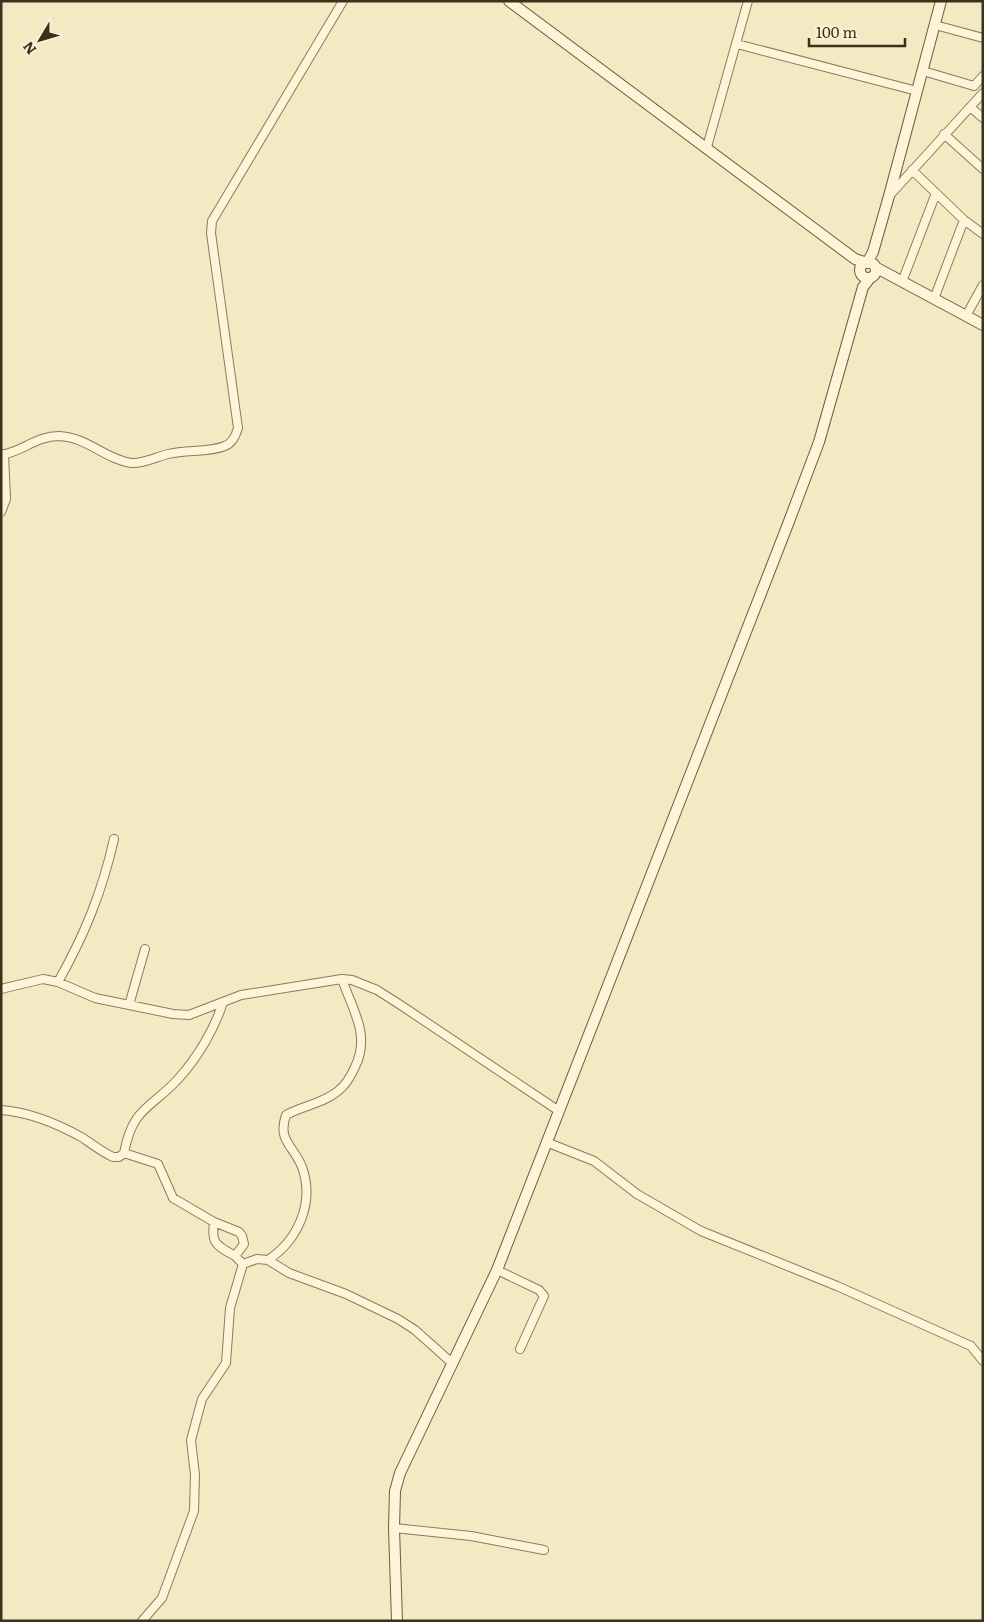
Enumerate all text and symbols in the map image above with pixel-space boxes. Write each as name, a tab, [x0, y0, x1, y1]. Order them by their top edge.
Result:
north arrow	[15, 15, 65, 65]
scale bar	[809, 15, 905, 47]
text: 100 m	[816, 20, 857, 43]
text: N	[17, 38, 40, 59]

